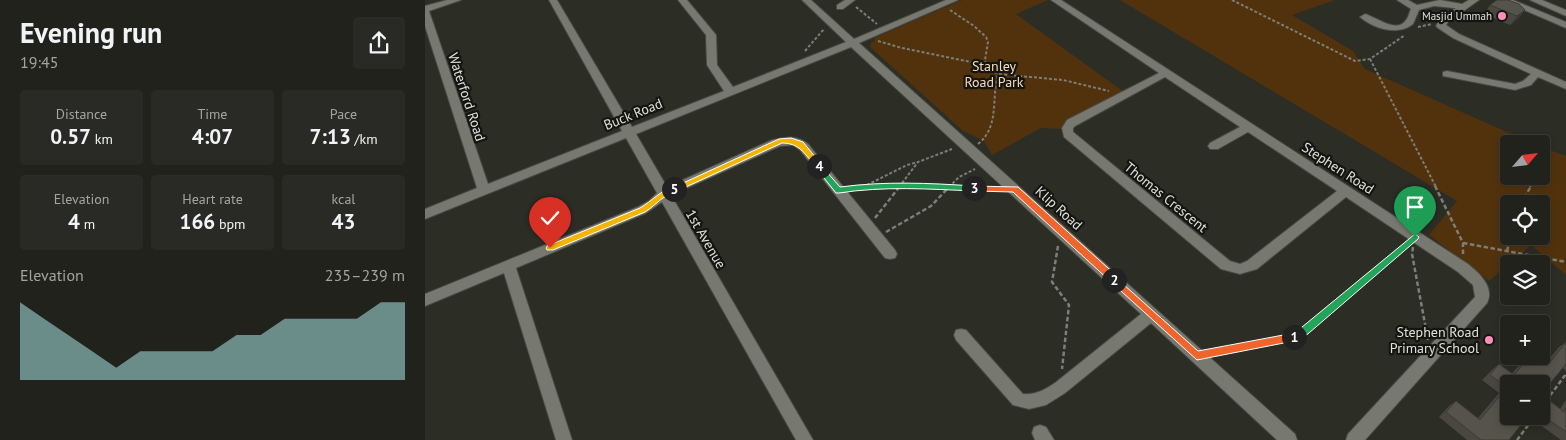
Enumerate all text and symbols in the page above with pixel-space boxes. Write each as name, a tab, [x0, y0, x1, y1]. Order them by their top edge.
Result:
place label: Masjid Ummah	[1422, 9, 1492, 23]
marker: Masjid Ummah	[1496, 10, 1508, 22]
text: Evening run	[20, 14, 162, 51]
button: share	[353, 17, 405, 69]
street label: Waterford Road	[444, 51, 490, 143]
text: 19:45	[20, 52, 58, 72]
park label: Stanley Road Park	[964, 57, 1024, 91]
street label: Buck Road	[601, 94, 665, 134]
text: Distance	[56, 105, 107, 123]
text: Time	[197, 105, 228, 123]
text: Pace	[330, 105, 357, 123]
text: 0.57	[50, 123, 91, 150]
text: 4:07	[192, 123, 233, 150]
text: 7:13	[309, 123, 351, 150]
text: km	[91, 130, 113, 148]
text: /km	[351, 130, 378, 148]
north arrow	[1500, 135, 1550, 185]
map controls	[1500, 135, 1550, 425]
street label: Stephen Road	[1298, 138, 1378, 198]
pin: 4	[807, 154, 831, 178]
text: 4	[816, 157, 823, 175]
street label: Thomas Crescent	[1121, 158, 1211, 236]
pin: 5	[661, 176, 687, 202]
pin: 3	[961, 176, 987, 200]
text: 3	[971, 179, 978, 197]
text: 5	[671, 180, 678, 198]
street label: Klip Road	[1032, 182, 1086, 234]
pin	[1394, 186, 1436, 237]
text: Elevation	[54, 190, 109, 208]
text: Heart rate	[182, 190, 243, 208]
text: kcal	[332, 190, 355, 208]
icon: arrive	[1401, 193, 1429, 221]
button: locate	[1500, 195, 1550, 245]
pin	[529, 197, 571, 248]
icon: check	[536, 204, 564, 232]
street label: 1st Avenue	[682, 206, 730, 272]
text: 4	[68, 208, 80, 235]
text: 166	[180, 208, 215, 235]
text: 43	[332, 208, 355, 235]
text: m	[80, 215, 95, 233]
text: bpm	[215, 215, 245, 233]
button: layers	[1500, 255, 1550, 305]
text: Elevation	[20, 265, 84, 285]
text: 235–239 m	[325, 265, 405, 285]
pin: 2	[1101, 268, 1127, 292]
text: 2	[1111, 271, 1118, 289]
button: +	[1500, 315, 1550, 365]
place label: Stephen Road Primary School	[1390, 323, 1479, 357]
pin: 1	[1281, 324, 1307, 350]
text: 1	[1291, 328, 1298, 346]
marker: Stephen Road Primary School	[1483, 334, 1495, 346]
button: −	[1500, 375, 1550, 425]

